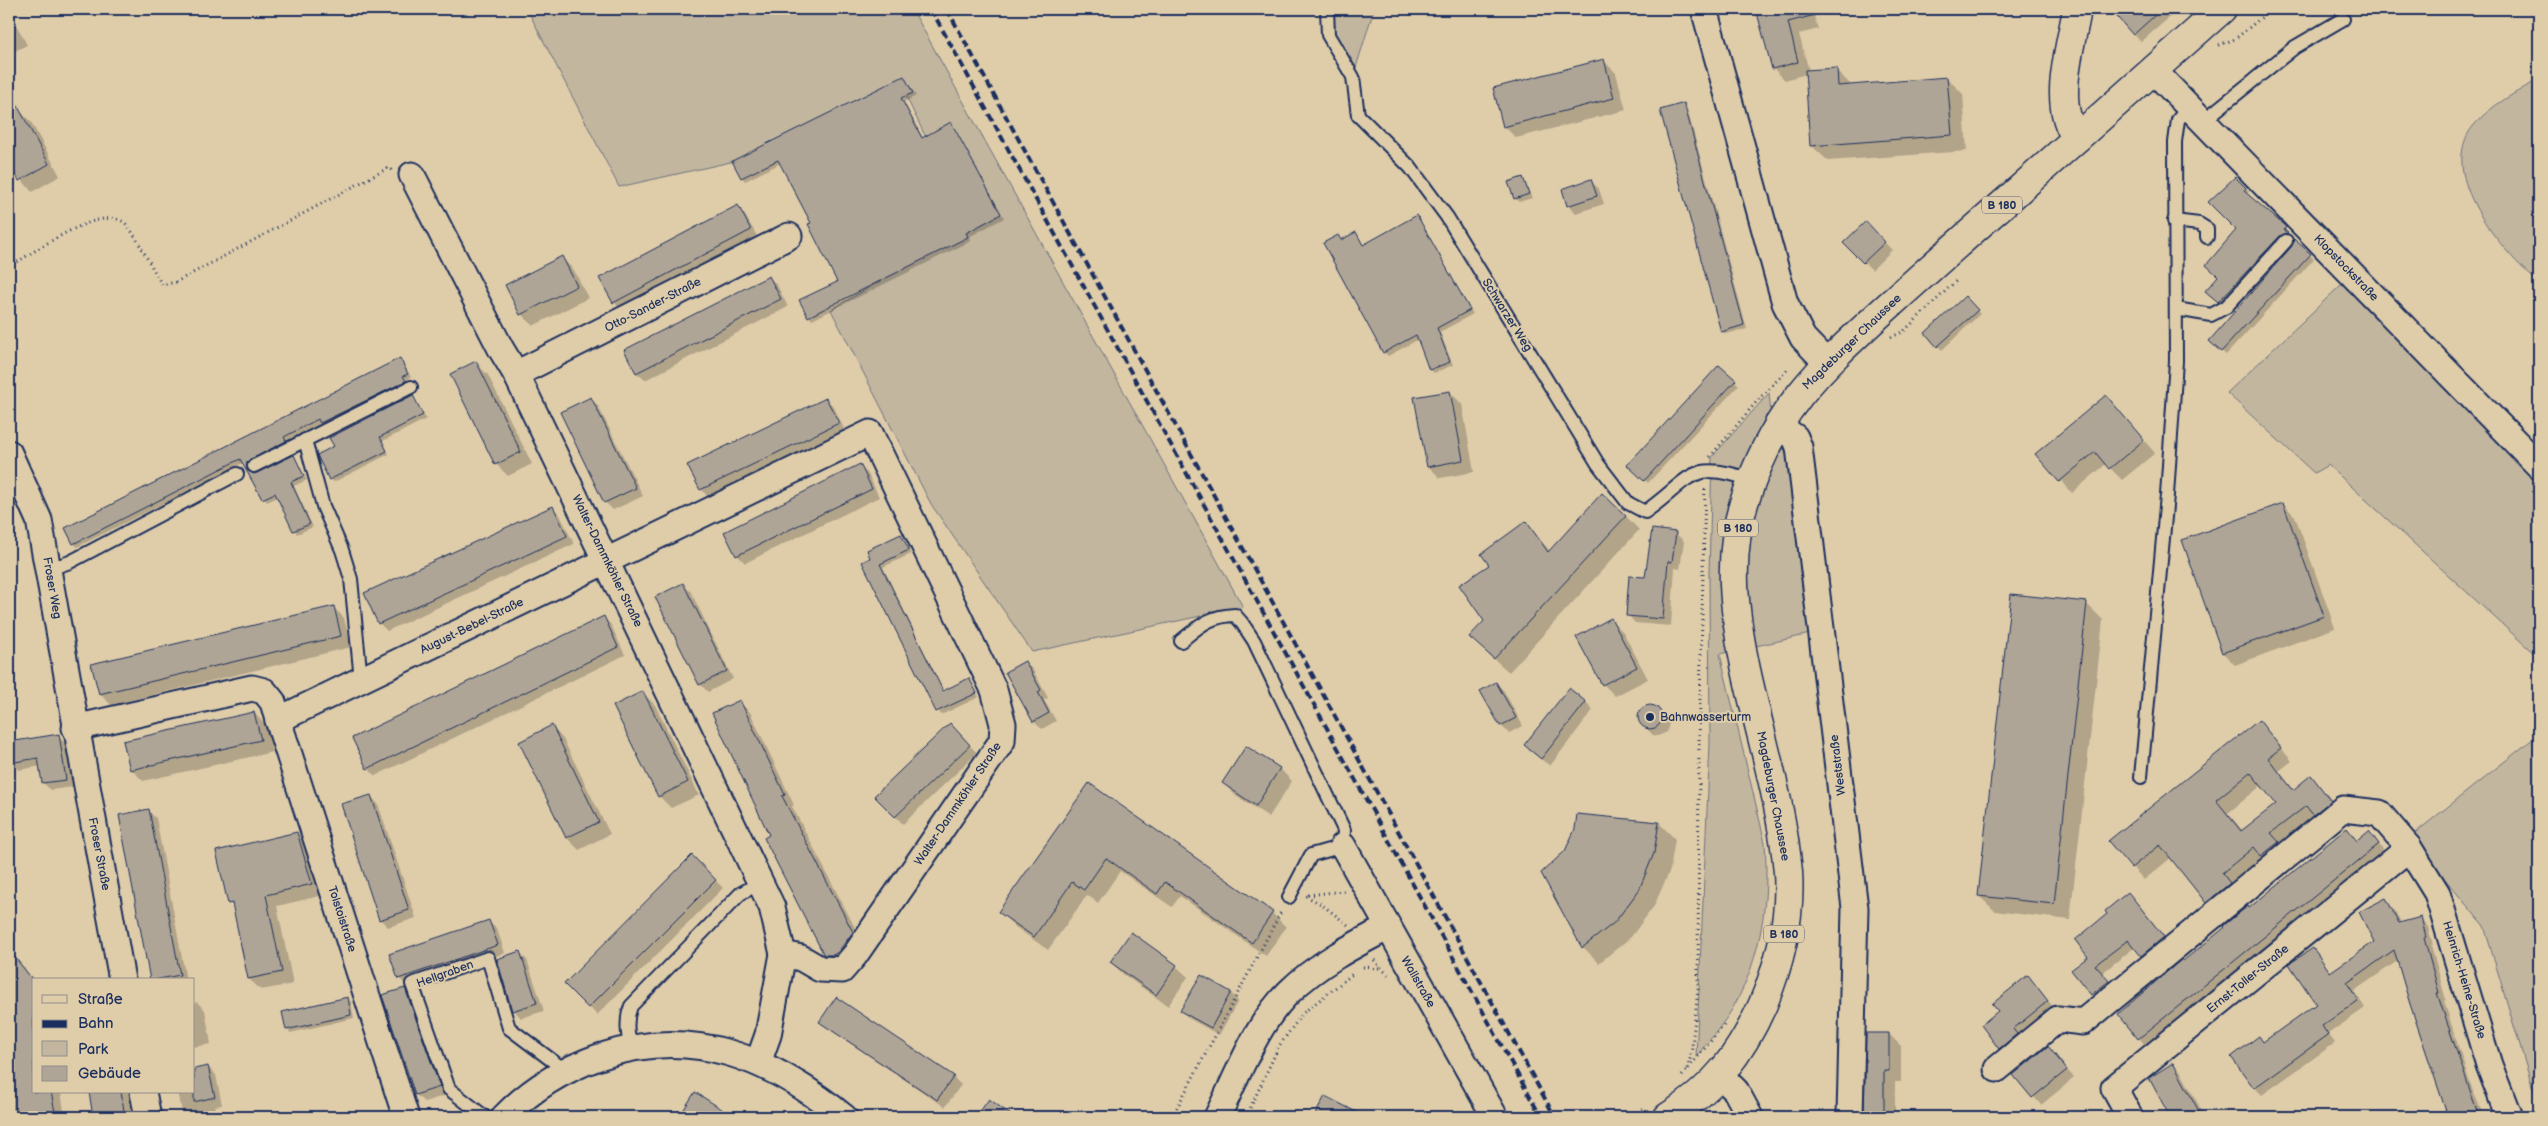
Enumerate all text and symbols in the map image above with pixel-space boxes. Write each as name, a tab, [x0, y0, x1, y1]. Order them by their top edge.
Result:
road number: B 180	[1982, 196, 2022, 214]
street label: Klopstockstraße	[2310, 232, 2382, 304]
street label: Otto-Sander-Straße	[602, 274, 704, 336]
street label: Schwarzer Weg	[1479, 276, 1536, 354]
street label: Magdeburger Chaussee	[1799, 291, 1905, 393]
street label: Walter-Dammköhler Straße	[568, 492, 646, 630]
road number: B 180	[1718, 520, 1758, 536]
street label: Froser Weg	[39, 556, 65, 620]
street label: August-Bebel-Straße	[418, 594, 526, 658]
place label: Bahnwasserturm	[1660, 710, 1751, 725]
marker: Bahnwasserturm	[1644, 711, 1656, 723]
street label: Magdeburger Chaussee	[1753, 730, 1793, 862]
street label: Weststraße	[1827, 734, 1849, 796]
street label: Walter-Dammköhler Straße	[911, 739, 1005, 869]
street label: Froser Straße	[85, 816, 113, 892]
street label: Tolstoistraße	[324, 884, 360, 954]
street label: Heinrich-Heine-Straße	[2439, 919, 2489, 1041]
road number: B 180	[1764, 926, 1804, 942]
street label: Ernst-Toller-Straße	[2204, 941, 2292, 1017]
street label: Wallstraße	[1397, 954, 1439, 1010]
street label: Hellgraben	[414, 957, 476, 991]
legend	[32, 978, 195, 1094]
text: Straße	[78, 990, 123, 1009]
text: Bahn	[78, 1014, 114, 1033]
text: Park	[78, 1040, 109, 1059]
text: Gebäude	[78, 1064, 141, 1083]

